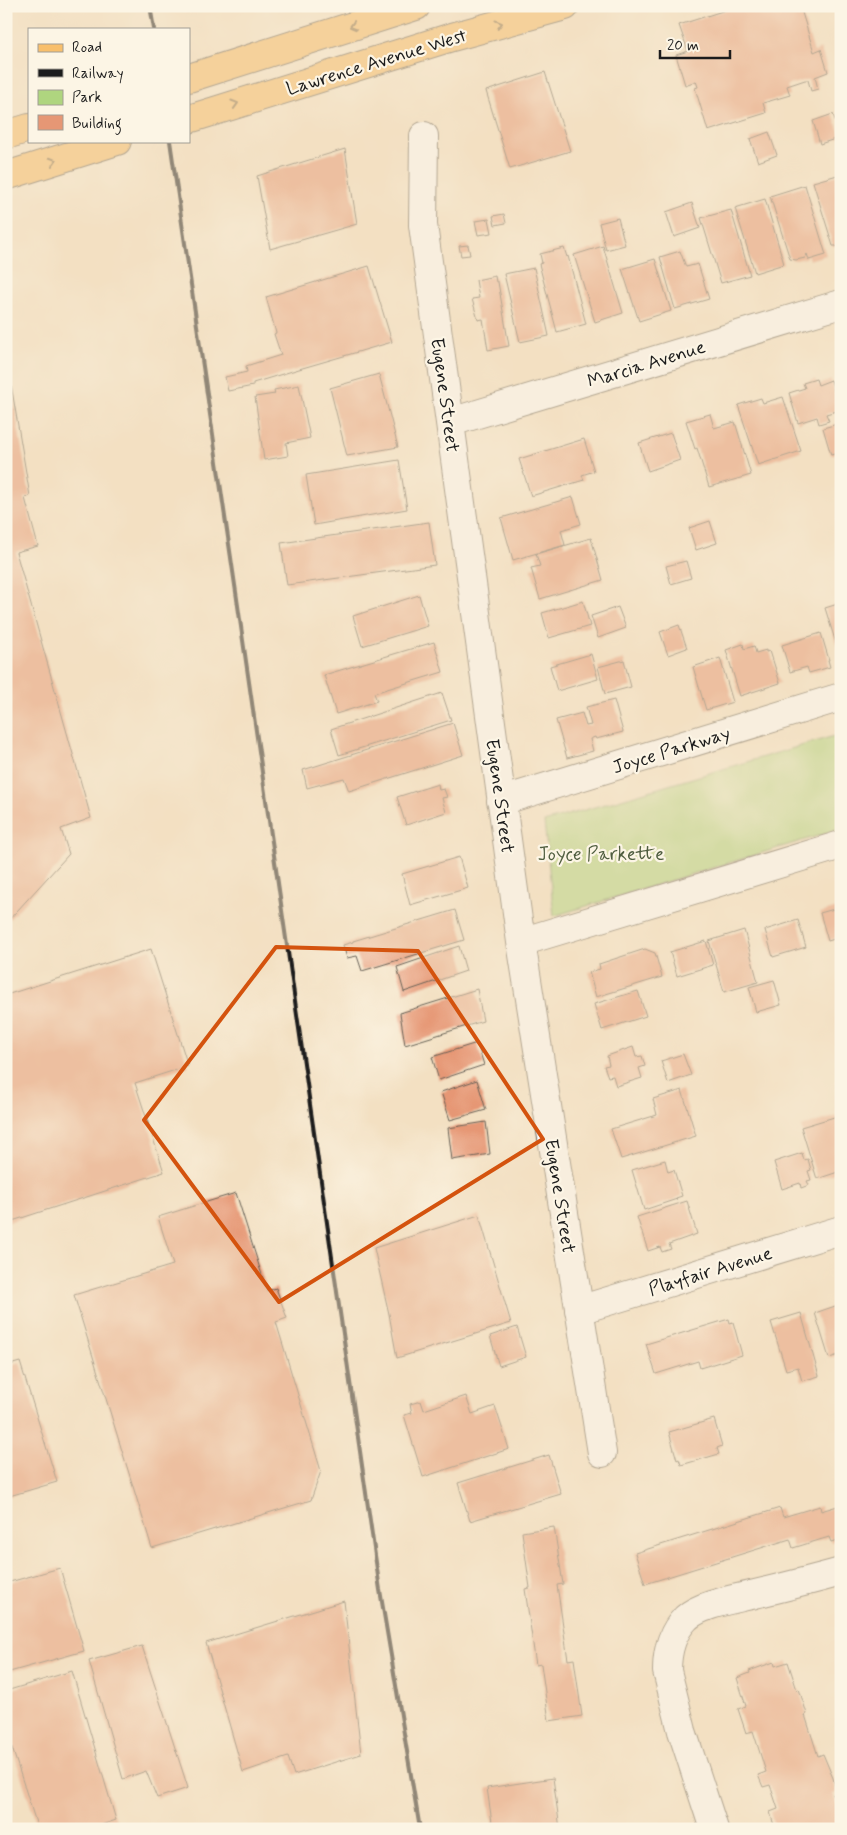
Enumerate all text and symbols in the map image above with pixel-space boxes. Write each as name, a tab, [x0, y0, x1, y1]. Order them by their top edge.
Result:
one-way arrow	[349, 20, 357, 30]
one-way arrow	[495, 20, 503, 30]
street label: Lawrence Avenue West	[283, 23, 470, 102]
legend	[28, 28, 190, 142]
scale bar	[660, 28, 730, 60]
text: 20 m	[667, 36, 699, 56]
text: Road	[72, 38, 102, 58]
text: Railway	[72, 64, 124, 84]
text: Park	[72, 88, 102, 108]
one-way arrow	[231, 100, 239, 110]
text: Building	[72, 114, 122, 135]
one-way arrow	[48, 157, 56, 167]
street label: Marcia Avenue	[584, 335, 709, 394]
street label: Eugene Street	[423, 336, 465, 454]
street label: Joyce Parkway	[610, 721, 733, 780]
street label: Eugene Street	[478, 737, 520, 855]
park label: Joyce Parkette	[538, 842, 664, 867]
street label: Eugene Street	[537, 1137, 581, 1255]
street label: Playfair Avenue	[646, 1241, 775, 1302]

